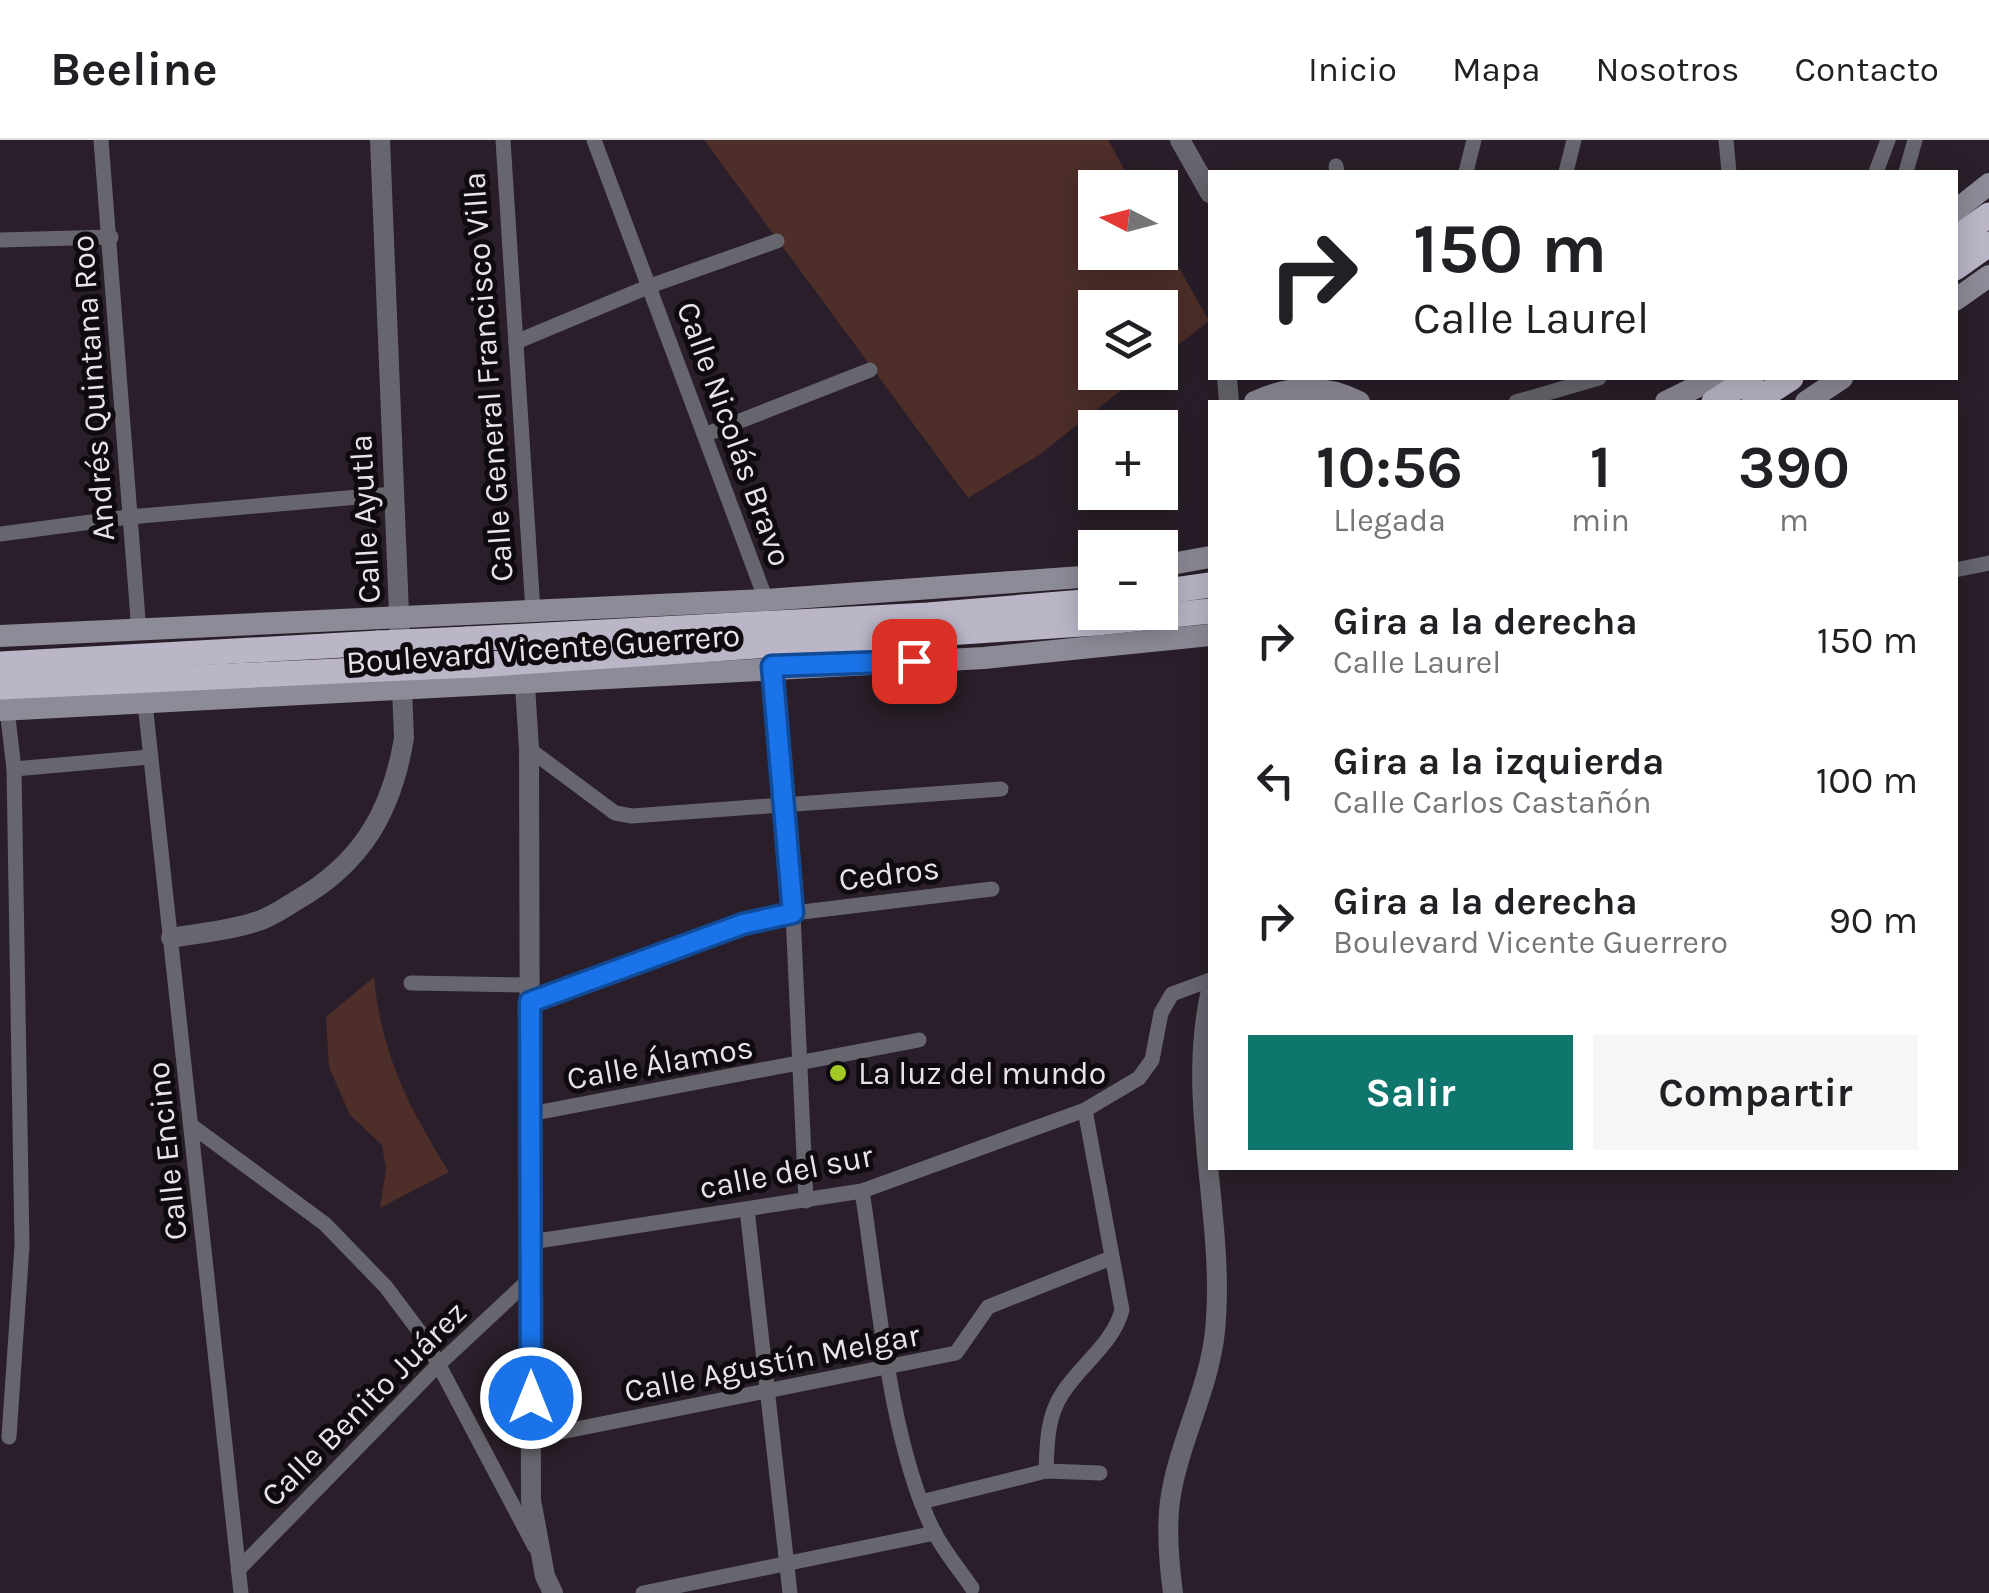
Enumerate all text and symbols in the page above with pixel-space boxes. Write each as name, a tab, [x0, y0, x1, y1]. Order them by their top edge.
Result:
text: Beeline	[50, 41, 218, 97]
text: Inicio	[1308, 49, 1397, 90]
text: Mapa	[1452, 49, 1541, 90]
text: Nosotros	[1596, 49, 1740, 90]
text: Contacto	[1795, 49, 1939, 90]
north arrow	[1078, 170, 1178, 270]
map controls	[1078, 170, 1178, 630]
street label: Calle General Francisco Villa	[455, 171, 521, 583]
text: 150 m	[1413, 208, 1607, 290]
icon: right	[1248, 210, 1378, 340]
street label: Andrés Quintana Roo	[64, 234, 122, 542]
button: layers	[1078, 290, 1178, 390]
text: Calle Laurel	[1413, 292, 1649, 344]
street label: Calle Nicolás Bravo	[669, 297, 799, 571]
button: +	[1078, 410, 1178, 510]
text: 10:56	[1316, 432, 1463, 502]
text: 1	[1590, 432, 1611, 502]
text: 390	[1738, 432, 1850, 502]
street label: Calle Ayutla	[342, 433, 388, 605]
text: Llegada	[1333, 502, 1446, 539]
text: min	[1571, 502, 1630, 539]
text: m	[1779, 502, 1809, 539]
button: −	[1078, 530, 1178, 630]
text: Gira a la derecha	[1333, 599, 1638, 644]
icon: right	[1248, 613, 1303, 668]
street label: Boulevard Vicente Guerrero	[345, 617, 741, 681]
text: 150 m	[1817, 618, 1918, 663]
pin	[872, 619, 957, 704]
icon: arrive	[887, 634, 942, 689]
text: Calle Laurel	[1333, 644, 1501, 681]
text: Gira a la izquierda	[1333, 739, 1665, 784]
icon: left	[1248, 753, 1303, 808]
text: 100 m	[1816, 758, 1918, 803]
text: Calle Carlos Castañón	[1333, 784, 1652, 821]
street label: Cedros	[837, 849, 941, 899]
text: Gira a la derecha	[1333, 879, 1638, 924]
icon: right	[1248, 893, 1303, 948]
text: 90 m	[1829, 898, 1918, 943]
text: Boulevard Vicente Guerrero	[1333, 924, 1728, 961]
street label: Calle Álamos	[564, 1026, 756, 1098]
button: Salir	[1248, 1035, 1573, 1150]
button: Compartir	[1593, 1035, 1918, 1150]
place label: La luz del mundo	[858, 1055, 1106, 1092]
street label: Calle Encino	[139, 1060, 195, 1242]
marker: La luz del mundo	[827, 1062, 849, 1084]
street label: calle del sur	[696, 1137, 876, 1207]
street label: Calle Benito Juárez	[254, 1294, 474, 1514]
street label: Calle Agustín Melgar	[621, 1316, 923, 1410]
position arrow	[479, 1346, 583, 1450]

